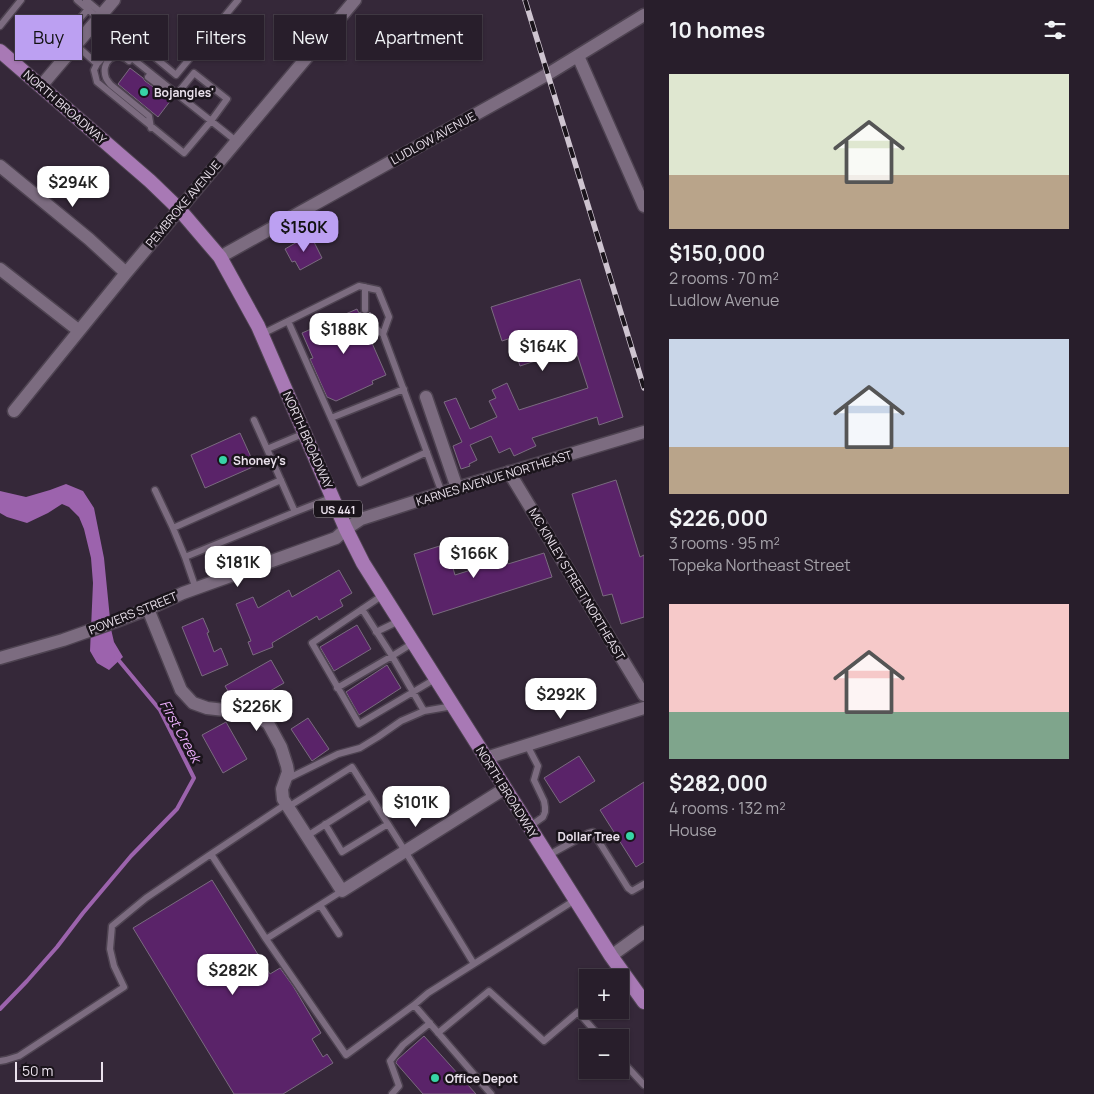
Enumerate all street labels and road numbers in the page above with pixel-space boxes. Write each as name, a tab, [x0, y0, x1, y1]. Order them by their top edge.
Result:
street label: NORTH BROADWAY	[20, 66, 110, 148]
street label: LUDLOW AVENUE	[387, 108, 479, 168]
street label: PEMBROKE AVENUE	[142, 157, 224, 251]
street label: NORTH BROADWAY	[279, 389, 337, 492]
street label: KARNES AVENUE NORTHEAST	[414, 446, 575, 510]
road number: US 441	[314, 500, 362, 518]
street label: MC KINLEY STREET NORTHEAST	[525, 505, 630, 664]
street label: POWERS STREET	[86, 587, 181, 638]
street label: NORTH BROADWAY	[472, 743, 542, 841]

